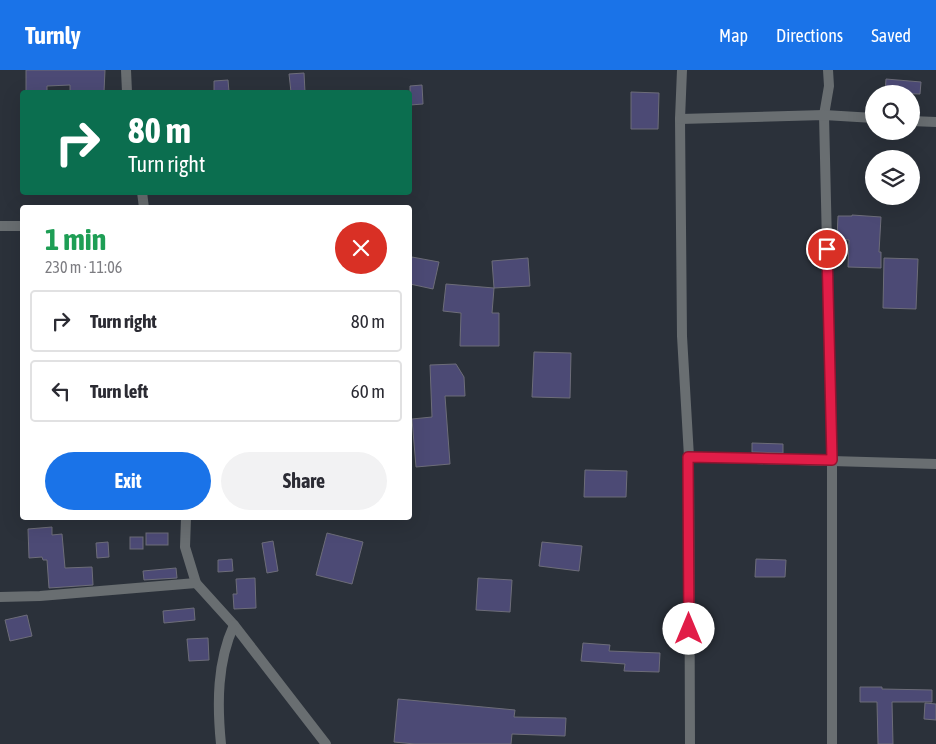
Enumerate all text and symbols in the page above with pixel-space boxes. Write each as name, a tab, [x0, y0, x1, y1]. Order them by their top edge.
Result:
text: Turnly	[25, 22, 81, 49]
text: Map	[719, 25, 748, 46]
text: Directions	[776, 25, 843, 46]
text: Saved	[871, 25, 911, 46]
map controls	[865, 85, 920, 205]
button: search	[865, 85, 920, 140]
icon: right	[45, 110, 110, 175]
text: 80 m	[128, 110, 191, 150]
button: layers	[865, 150, 920, 205]
text: Turn right	[128, 151, 205, 177]
text: 1 min	[45, 222, 106, 256]
button: close	[335, 222, 387, 274]
pin	[806, 228, 848, 270]
icon: arrive	[813, 235, 841, 263]
text: 230 m · 11:06	[45, 258, 122, 276]
icon: right	[47, 307, 75, 335]
text: Turn right	[90, 310, 157, 332]
text: 80 m	[351, 310, 385, 332]
icon: left	[47, 377, 75, 405]
text: Turn left	[90, 380, 148, 402]
text: 60 m	[351, 380, 385, 402]
button: Exit	[45, 452, 211, 510]
button: Share	[221, 452, 387, 510]
position arrow	[662, 602, 714, 654]

